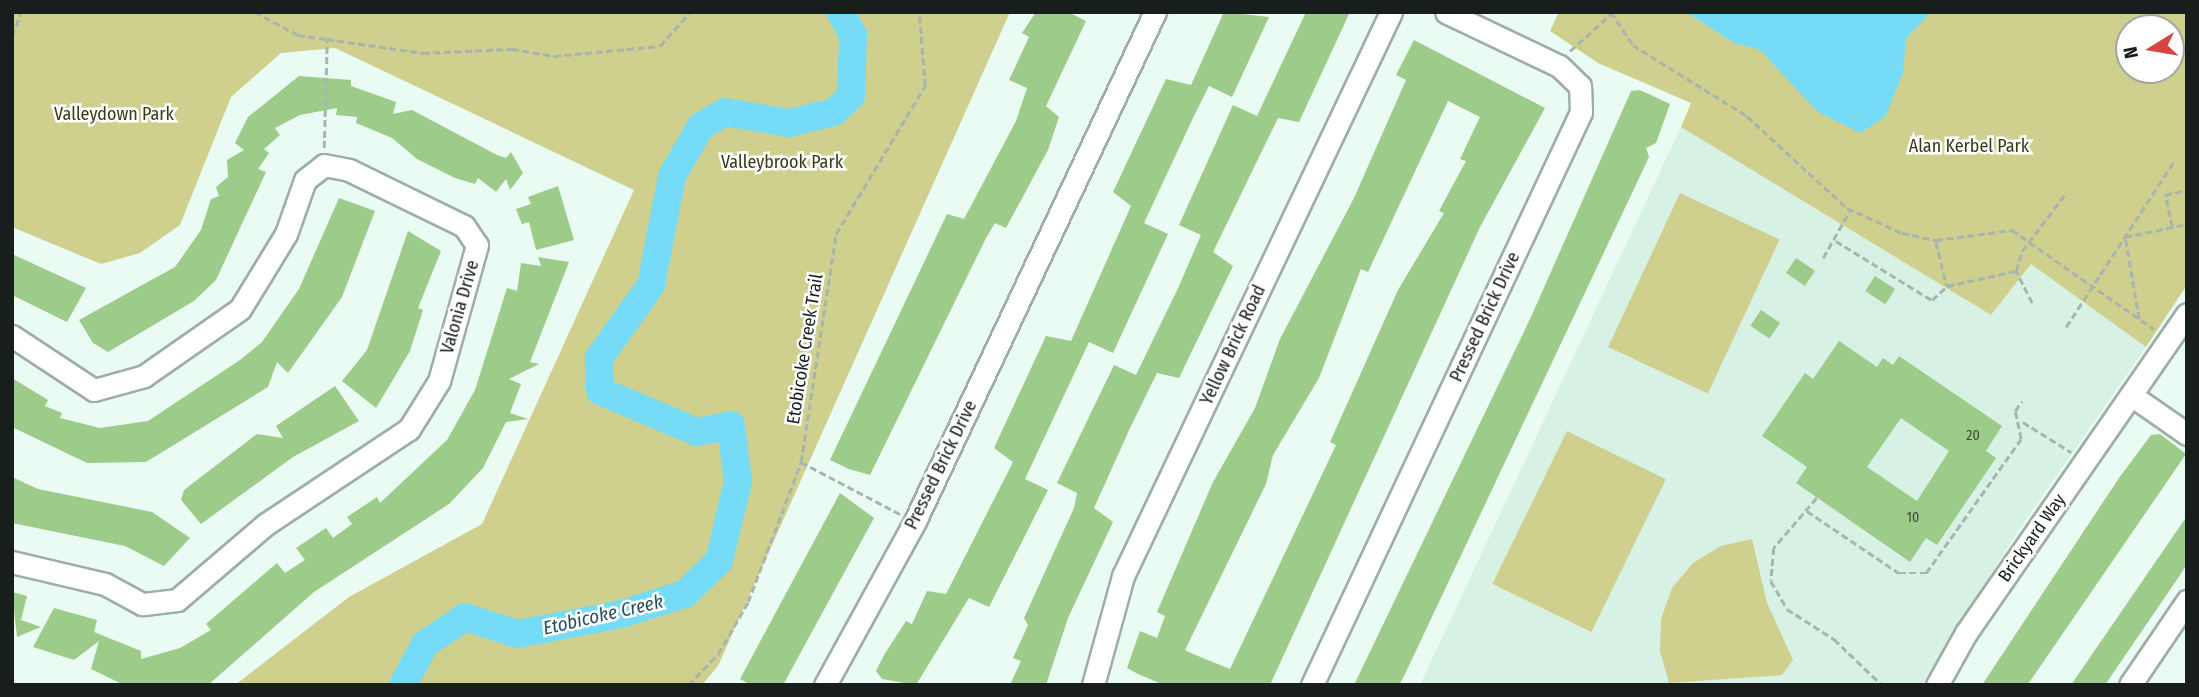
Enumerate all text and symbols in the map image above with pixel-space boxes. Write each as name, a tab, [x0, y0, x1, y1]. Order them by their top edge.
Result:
north arrow	[2115, 14, 2185, 84]
text: N	[2118, 45, 2143, 61]
park label: Valleydown Park	[54, 103, 174, 125]
park label: Alan Kerbel Park	[1909, 135, 2029, 157]
park label: Valleybrook Park	[721, 151, 843, 173]
street label: Pressed Brick Drive	[1445, 249, 1525, 385]
street label: Valonia Drive	[436, 258, 484, 356]
street label: Etobicoke Creek Trail	[782, 272, 828, 426]
street label: Yellow Brick Road	[1196, 282, 1270, 408]
street label: Pressed Brick Drive	[900, 397, 982, 533]
house number: 20	[1966, 428, 1980, 444]
street label: Brickyard Way	[1994, 490, 2070, 586]
house number: 10	[1907, 510, 1919, 526]
water label: Etobicoke Creek	[541, 590, 665, 640]

